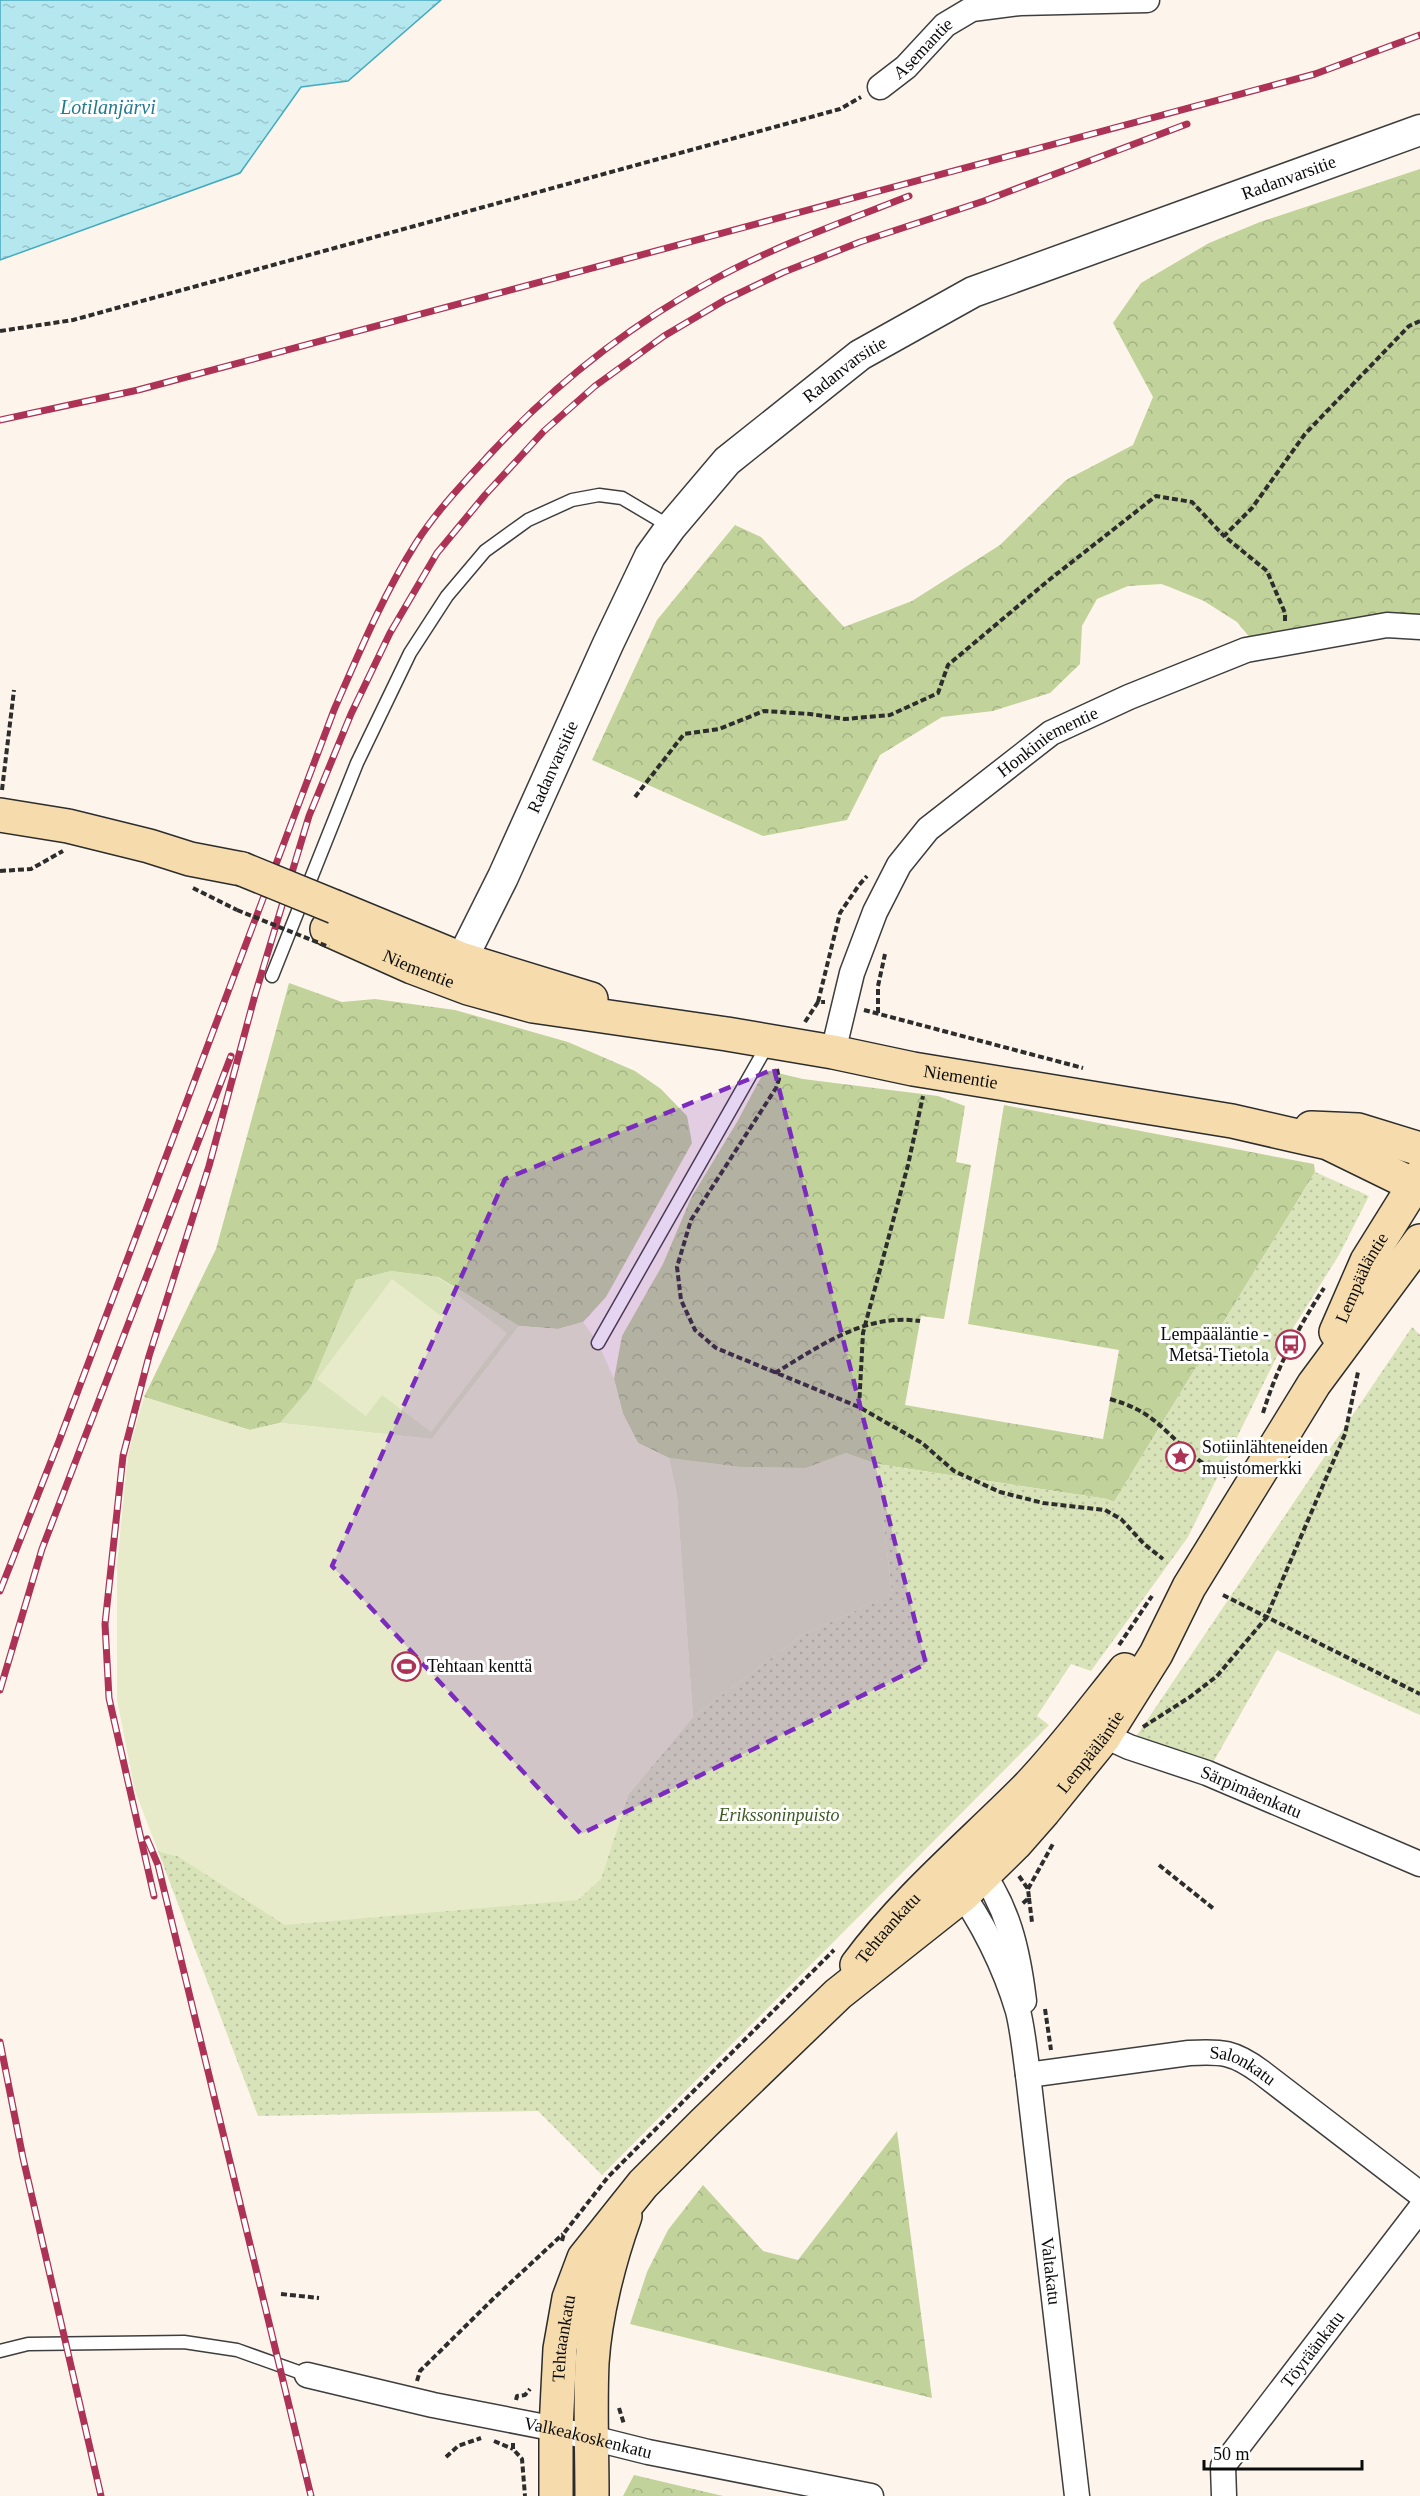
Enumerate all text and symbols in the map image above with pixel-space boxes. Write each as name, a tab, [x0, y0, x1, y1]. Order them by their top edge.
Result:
street label: Asemantie	[889, 13, 956, 83]
water label: Lotilanjärvi	[59, 96, 156, 119]
street label: Radanvarsitie	[1239, 151, 1339, 204]
street label: Radanvarsitie	[799, 332, 890, 407]
street label: Honkiniementie	[993, 703, 1101, 781]
street label: Radanvarsitie	[523, 718, 582, 816]
street label: Niementie	[380, 945, 457, 992]
street label: Niementie	[922, 1061, 999, 1093]
street label: Lempääläntie	[1331, 1229, 1392, 1326]
place label: Lempääläntie - Metsä-Tietola	[1161, 1324, 1269, 1365]
bus stop icon: Lempääläntie - Metsä-Tietola	[1274, 1328, 1306, 1360]
place label: Sotiinlähteneiden muistomerkki	[1202, 1437, 1328, 1478]
place icon: Sotiinlähteneiden muistomerkki	[1165, 1441, 1197, 1473]
sports icon: Tehtaan kenttä	[390, 1650, 422, 1682]
place label: Tehtaan kenttä	[427, 1656, 532, 1676]
street label: Lempääläntie	[1053, 1707, 1128, 1797]
street label: Särpimäenkatu	[1198, 1762, 1305, 1822]
park label: Erikssoninpuisto	[717, 1805, 840, 1825]
street label: Tehtaankatu	[851, 1888, 924, 1968]
street label: Salonkatu	[1209, 2042, 1280, 2090]
street label: Valtakatu	[1037, 2236, 1065, 2306]
street label: Tehtaankatu	[548, 2293, 579, 2382]
street label: Töyräänkatu	[1277, 2307, 1348, 2392]
street label: Valkeakoskenkatu	[522, 2413, 654, 2463]
scale bar	[1204, 2433, 1362, 2471]
text: 50 m	[1213, 2444, 1250, 2464]

